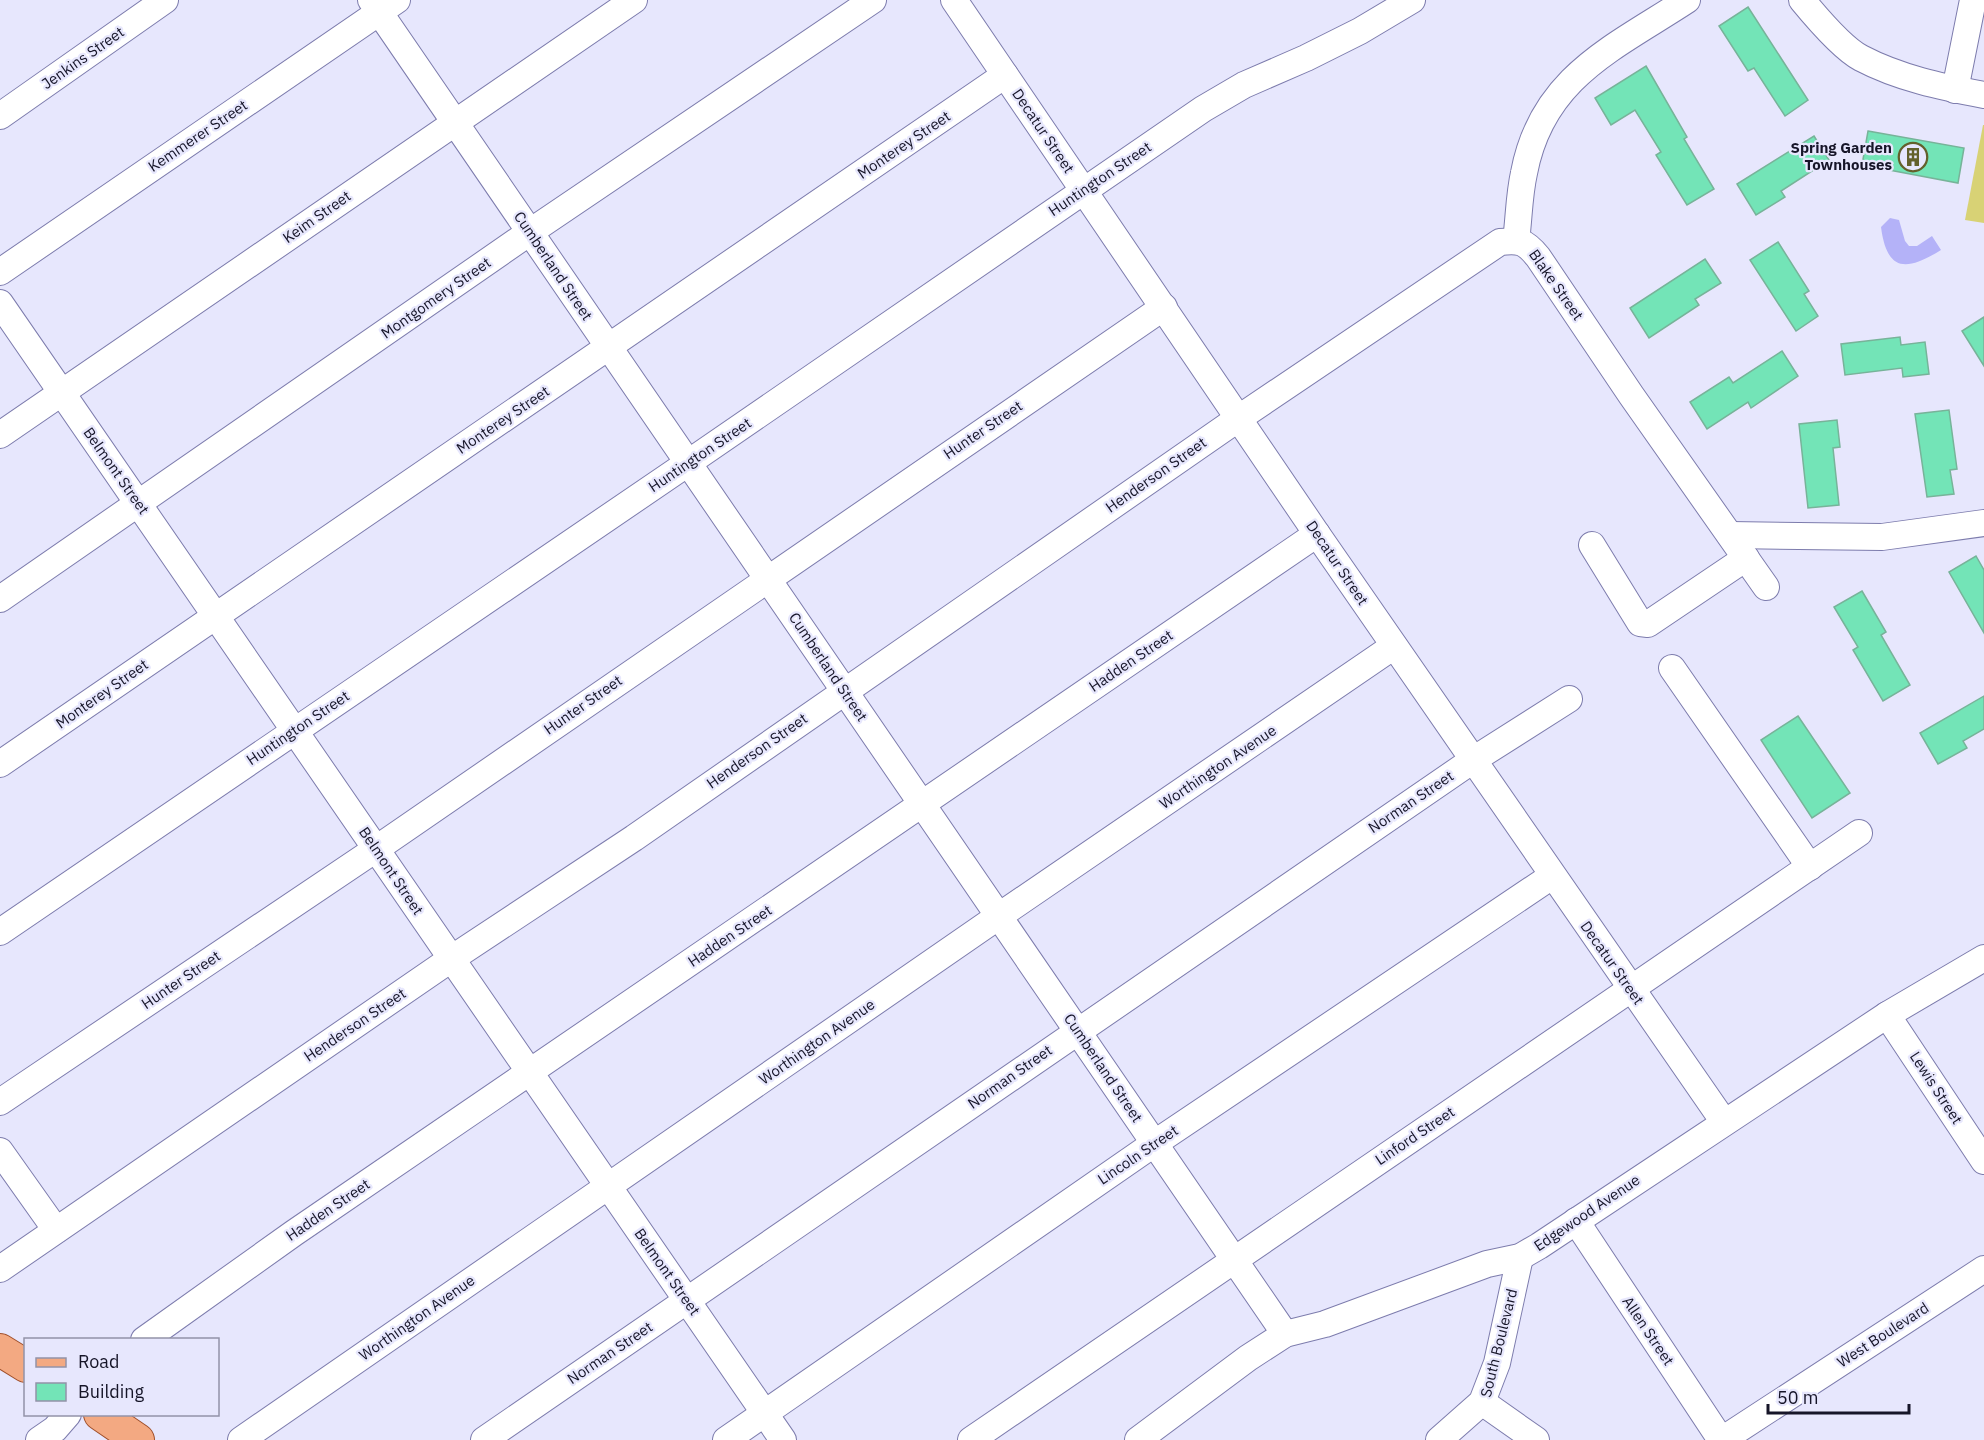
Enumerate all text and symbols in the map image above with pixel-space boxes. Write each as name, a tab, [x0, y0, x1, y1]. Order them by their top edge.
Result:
street label: Jenkins Street	[38, 22, 128, 93]
street label: Decatur Street	[1008, 85, 1079, 177]
street label: Kemmerer Street	[144, 95, 251, 176]
street label: Monterey Street	[854, 106, 954, 183]
street label: Huntington Street	[1045, 137, 1155, 220]
place label: Spring Garden Townhouses	[1791, 138, 1892, 174]
building icon: Spring Garden Townhouses	[1897, 141, 1929, 173]
street label: Keim Street	[279, 186, 354, 247]
street label: Cumberland Street	[510, 208, 597, 324]
street label: Blake Street	[1525, 245, 1588, 324]
street label: Montgomery Street	[377, 253, 494, 343]
street label: Monterey Street	[453, 381, 553, 458]
street label: Hunter Street	[940, 396, 1026, 463]
street label: Huntington Street	[645, 413, 755, 496]
street label: Belmont Street	[79, 423, 153, 518]
street label: Henderson Street	[1102, 433, 1210, 516]
street label: Decatur Street	[1302, 517, 1373, 609]
street label: Cumberland Street	[785, 609, 872, 725]
street label: Hadden Street	[1085, 625, 1176, 696]
street label: Monterey Street	[52, 655, 152, 732]
street label: Hunter Street	[540, 671, 626, 739]
street label: Huntington Street	[243, 686, 353, 769]
street label: Henderson Street	[703, 709, 811, 792]
street label: Worthington Avenue	[1156, 720, 1280, 813]
street label: Norman Street	[1364, 766, 1457, 837]
street label: Belmont Street	[355, 823, 428, 918]
street label: Hadden Street	[684, 900, 775, 971]
street label: Decatur Street	[1577, 917, 1648, 1008]
street label: Hunter Street	[138, 946, 224, 1013]
street label: Henderson Street	[300, 984, 409, 1066]
street label: Worthington Avenue	[755, 995, 878, 1089]
street label: Cumberland Street	[1060, 1010, 1147, 1126]
street label: Norman Street	[964, 1040, 1056, 1113]
street label: Lewis Street	[1906, 1048, 1967, 1128]
street label: Linford Street	[1371, 1102, 1458, 1169]
street label: Lincoln Street	[1094, 1121, 1182, 1188]
street label: Edgewood Avenue	[1530, 1170, 1643, 1255]
street label: Hadden Street	[282, 1174, 373, 1245]
street label: Belmont Street	[630, 1224, 704, 1319]
street label: Worthington Avenue	[355, 1271, 478, 1365]
street label: South Boulevard	[1476, 1287, 1521, 1399]
street label: Allen Street	[1618, 1293, 1678, 1369]
street label: West Boulevard	[1833, 1298, 1932, 1371]
street label: Norman Street	[563, 1317, 656, 1388]
legend	[24, 1338, 219, 1416]
text: Road	[78, 1350, 119, 1373]
scale bar	[1768, 1377, 1909, 1415]
text: Building	[78, 1380, 145, 1403]
text: 50 m	[1777, 1386, 1819, 1409]

